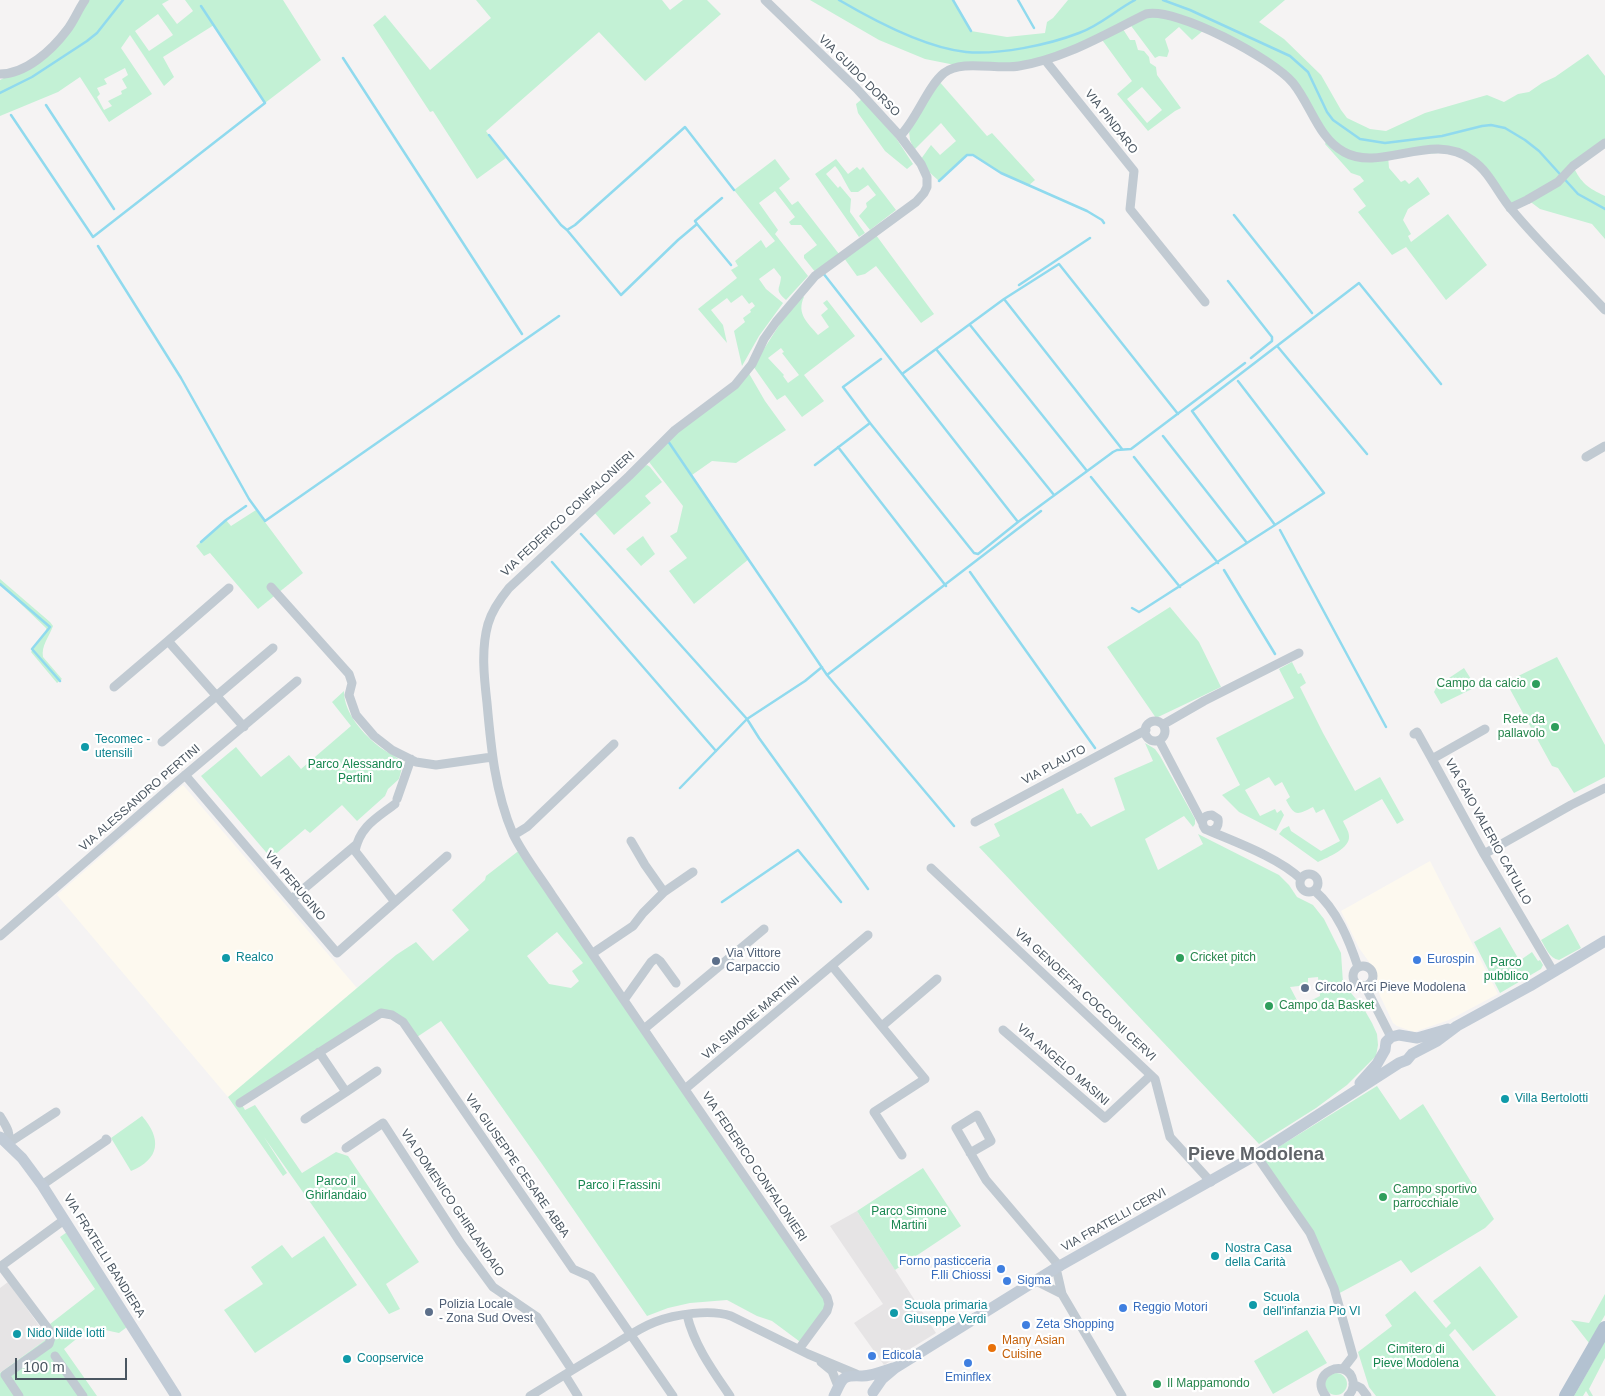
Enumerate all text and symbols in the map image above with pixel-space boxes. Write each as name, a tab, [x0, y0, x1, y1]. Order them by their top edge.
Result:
street label: VIA GUIDO DORSO	[815, 32, 903, 120]
street label: VIA PINDARO	[1082, 87, 1140, 157]
street label: VIA FEDERICO CONFALONIERI	[498, 448, 638, 580]
place label: Campo da calcio	[1437, 677, 1526, 691]
marker: Campo da calcio	[1530, 678, 1542, 690]
place label: Rete da pallavolo	[1498, 713, 1545, 741]
marker: Rete da pallavolo	[1549, 721, 1561, 733]
place label: Tecomec - utensili	[95, 733, 150, 761]
marker: Tecomec - utensili	[79, 741, 91, 753]
street label: VIA ALESSANDRO PERTINI	[77, 742, 203, 854]
street label: VIA PLAUTO	[1020, 742, 1088, 788]
street label: VIA GAIO VALERIO CATULLO	[1442, 756, 1534, 908]
park label: Parco Alessandro Pertini	[308, 758, 402, 786]
street label: VIA PERUGINO	[262, 848, 328, 924]
street label: VIA GENOEFFA COCCONI CERVI	[1011, 926, 1159, 1064]
place label: Via Vittore Carpaccio	[726, 947, 781, 975]
place label: Realco	[236, 951, 273, 965]
place label: Cricket pitch	[1190, 951, 1256, 965]
marker: Realco	[220, 952, 232, 964]
marker: Cricket pitch	[1174, 952, 1186, 964]
place label: Eurospin	[1427, 953, 1474, 967]
marker: Eurospin	[1411, 954, 1423, 966]
marker: Via Vittore Carpaccio	[710, 955, 722, 967]
park label: Parco pubblico	[1484, 956, 1528, 984]
street label: VIA SIMONE MARTINI	[699, 973, 803, 1063]
place label: Circolo Arci Pieve Modolena	[1315, 981, 1466, 995]
marker: Circolo Arci Pieve Modolena	[1299, 982, 1311, 994]
place label: Campo da Basket	[1279, 999, 1374, 1013]
marker: Campo da Basket	[1263, 1000, 1275, 1012]
street label: VIA ANGELO MASINI	[1014, 1021, 1112, 1109]
street label: VIA FEDERICO CONFALONIERI	[698, 1089, 810, 1245]
street label: VIA GIUSEPPE CESARE ABBA	[462, 1091, 572, 1241]
place label: Villa Bertolotti	[1515, 1092, 1588, 1106]
marker: Villa Bertolotti	[1499, 1093, 1511, 1105]
street label: VIA DOMENICO GHIRLANDAIO	[397, 1127, 507, 1279]
district label: Pieve Modolena	[1188, 1144, 1324, 1166]
park label: Parco il Ghirlandaio	[305, 1175, 367, 1203]
park label: Parco i Frassini	[578, 1179, 660, 1193]
place label: Campo sportivo parrocchiale	[1393, 1183, 1477, 1211]
street label: VIA FRATELLI CERVI	[1059, 1185, 1169, 1255]
marker: Campo sportivo parrocchiale	[1377, 1191, 1389, 1203]
street label: VIA FRATELLI BANDIERA	[60, 1192, 148, 1320]
park label: Parco Simone Martini	[871, 1205, 947, 1233]
place label: Nostra Casa della Carità	[1225, 1242, 1292, 1270]
marker: Nostra Casa della Carità	[1209, 1250, 1221, 1262]
place label: Forno pasticceria F.lli Chiossi	[899, 1255, 991, 1283]
marker: Forno pasticceria F.lli Chiossi	[995, 1263, 1007, 1275]
place label: Sigma	[1017, 1274, 1051, 1288]
marker: Sigma	[1001, 1275, 1013, 1287]
place label: Scuola dell'infanzia Pio VI	[1263, 1291, 1361, 1319]
place label: Polizia Locale - Zona Sud Ovest	[439, 1298, 533, 1326]
place label: Scuola primaria Giuseppe Verdi	[904, 1299, 987, 1327]
marker: Scuola dell'infanzia Pio VI	[1247, 1299, 1259, 1311]
place label: Reggio Motori	[1133, 1301, 1208, 1315]
marker: Reggio Motori	[1117, 1302, 1129, 1314]
marker: Polizia Locale - Zona Sud Ovest	[423, 1306, 435, 1318]
marker: Scuola primaria Giuseppe Verdi	[888, 1307, 900, 1319]
place label: Zeta Shopping	[1036, 1318, 1114, 1332]
marker: Zeta Shopping	[1020, 1319, 1032, 1331]
place label: Nido Nilde Iotti	[27, 1327, 105, 1341]
marker: Nido Nilde Iotti	[11, 1328, 23, 1340]
place label: Many Asian Cuisine	[1002, 1334, 1065, 1362]
marker: Many Asian Cuisine	[986, 1342, 998, 1354]
park label: Cimitero di Pieve Modolena	[1373, 1343, 1459, 1371]
scale bar	[18, 1348, 130, 1380]
place label: Edicola	[882, 1349, 921, 1363]
marker: Edicola	[866, 1350, 878, 1362]
place label: Coopservice	[357, 1352, 424, 1366]
marker: Coopservice	[341, 1353, 353, 1365]
marker: Eminflex	[962, 1357, 974, 1369]
text: 100 m	[23, 1358, 65, 1375]
place label: Eminflex	[945, 1371, 991, 1385]
place label: Il Mappamondo	[1167, 1377, 1250, 1391]
marker: Il Mappamondo	[1151, 1378, 1163, 1390]

